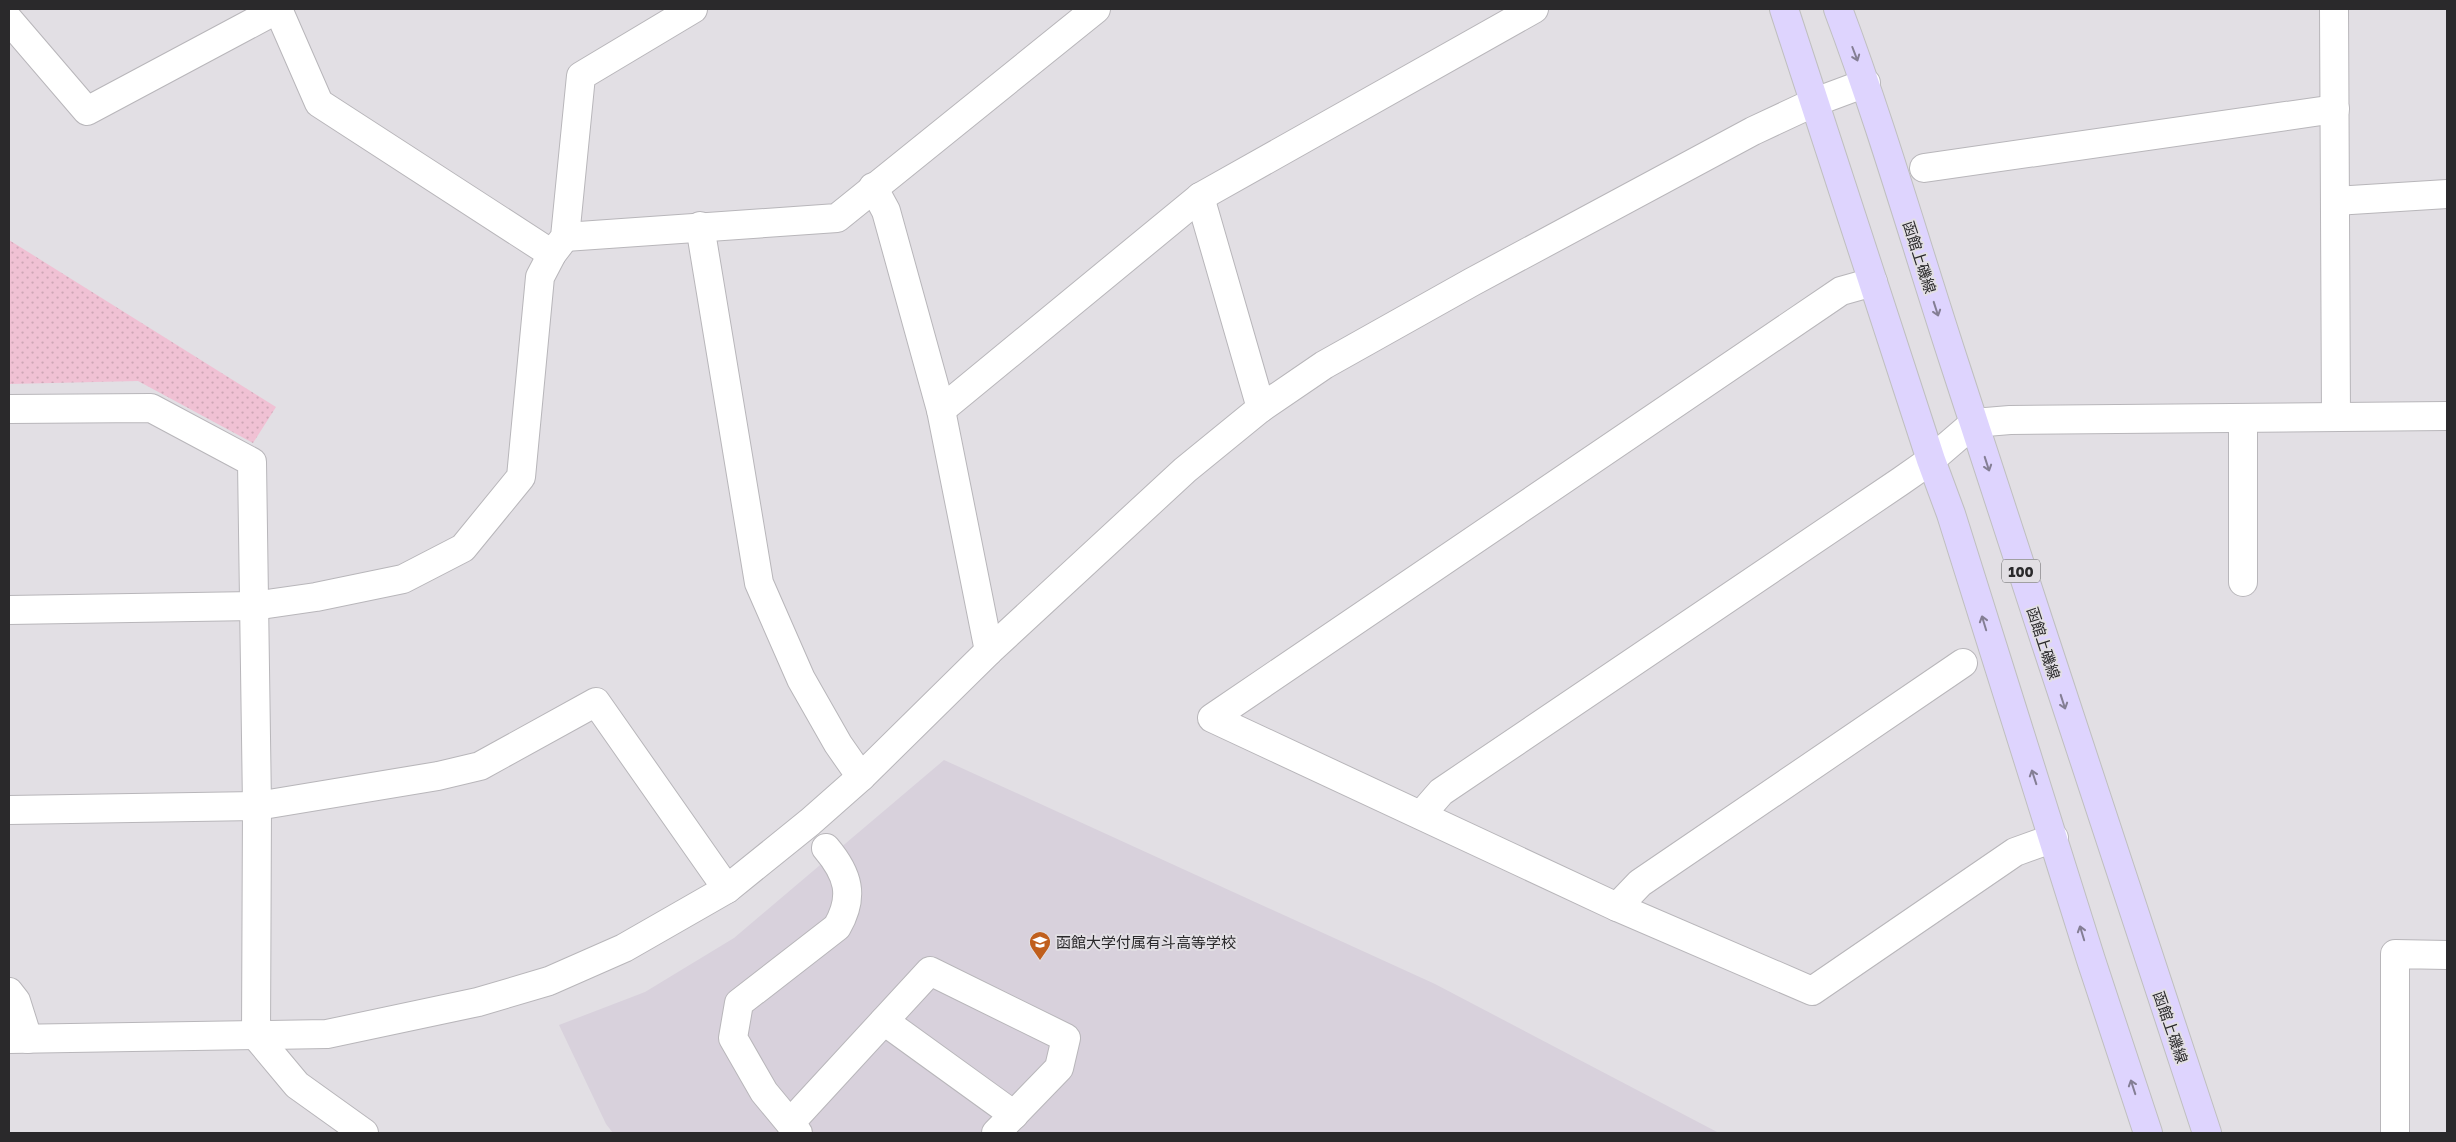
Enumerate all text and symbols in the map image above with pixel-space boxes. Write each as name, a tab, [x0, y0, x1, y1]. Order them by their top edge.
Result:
one-way arrow	[1851, 46, 1860, 62]
street label: 函館上磯線	[1900, 219, 1940, 295]
one-way arrow	[1932, 301, 1942, 317]
one-way arrow	[1982, 455, 1992, 471]
road number: 100	[2002, 560, 2040, 582]
street label: 函館上磯線	[2024, 605, 2064, 681]
one-way arrow	[1979, 615, 1989, 631]
one-way arrow	[2059, 693, 2068, 709]
one-way arrow	[2029, 770, 2039, 786]
one-way arrow	[2077, 925, 2087, 941]
school or university icon: 函館大学付属有斗高等学校	[1028, 930, 1052, 961]
place label: 函館大学付属有斗高等学校	[1056, 933, 1236, 951]
street label: 函館上磯線	[2150, 989, 2192, 1065]
one-way arrow	[2128, 1080, 2137, 1095]

